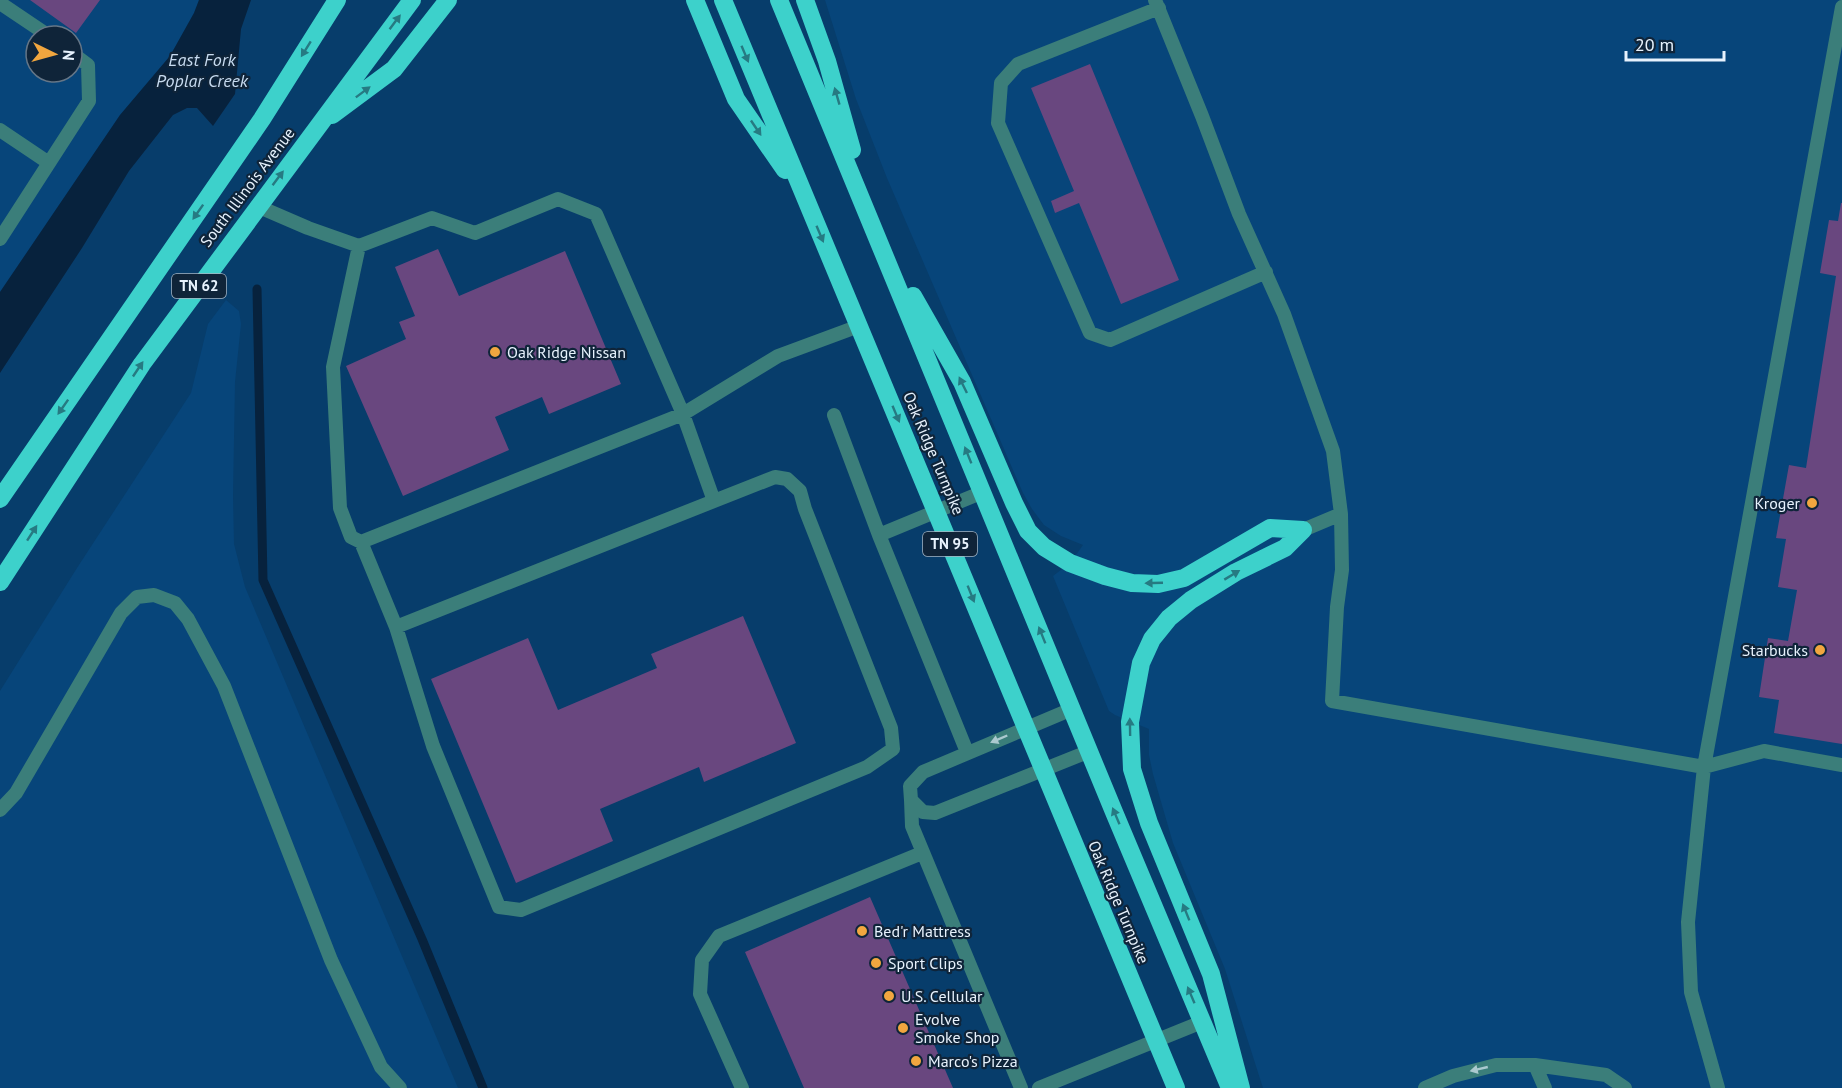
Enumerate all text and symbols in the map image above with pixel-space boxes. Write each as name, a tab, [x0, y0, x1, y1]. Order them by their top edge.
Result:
one-way arrow	[389, 14, 402, 30]
north arrow	[24, 24, 84, 84]
scale bar	[1626, 24, 1724, 62]
text: 20 m	[1635, 33, 1674, 56]
one-way arrow	[300, 41, 312, 57]
one-way arrow	[741, 45, 750, 63]
water label: East Fork Poplar Creek	[156, 48, 249, 92]
text: N	[59, 49, 79, 61]
one-way arrow	[355, 86, 371, 98]
one-way arrow	[831, 86, 841, 105]
one-way arrow	[750, 120, 761, 136]
street label: South Illinois Avenue	[196, 123, 298, 251]
one-way arrow	[272, 170, 284, 185]
one-way arrow	[192, 203, 204, 219]
one-way arrow	[816, 225, 825, 243]
road number: TN 62	[172, 274, 226, 298]
place label: Oak Ridge Nissan	[507, 342, 626, 362]
marker: Oak Ridge Nissan	[488, 345, 502, 359]
one-way arrow	[132, 361, 143, 377]
one-way arrow	[958, 376, 968, 393]
street label: Oak Ridge Turnpike	[899, 388, 969, 518]
one-way arrow	[57, 398, 69, 414]
one-way arrow	[891, 405, 901, 423]
one-way arrow	[963, 445, 973, 463]
place label: Kroger	[1755, 493, 1801, 513]
marker: Kroger	[1805, 496, 1819, 510]
one-way arrow	[26, 525, 38, 541]
road number: TN 95	[923, 532, 977, 556]
one-way arrow	[1224, 570, 1241, 580]
one-way arrow	[1144, 578, 1163, 588]
one-way arrow	[967, 585, 976, 603]
one-way arrow	[1037, 626, 1046, 644]
place label: Starbucks	[1742, 640, 1808, 660]
marker: Starbucks	[1813, 643, 1827, 657]
one-way arrow	[1126, 718, 1135, 737]
one-way arrow	[989, 734, 1007, 744]
one-way arrow	[1111, 806, 1121, 824]
street label: Oak Ridge Turnpike	[1084, 837, 1154, 967]
one-way arrow	[1181, 903, 1191, 921]
place label: Bed'r Mattress	[874, 921, 971, 941]
marker: Bed'r Mattress	[855, 924, 869, 938]
place label: Sport Clips	[888, 953, 963, 973]
marker: Sport Clips	[869, 956, 883, 970]
place label: U.S. Cellular	[901, 986, 983, 1006]
one-way arrow	[1186, 986, 1196, 1004]
marker: U.S. Cellular	[882, 989, 896, 1003]
place label: Evolve Smoke Shop	[915, 1009, 999, 1047]
marker: Evolve Smoke Shop	[896, 1021, 910, 1035]
place label: Marco's Pizza	[928, 1051, 1018, 1071]
marker: Marco's Pizza	[909, 1054, 923, 1068]
one-way arrow	[1469, 1065, 1488, 1075]

